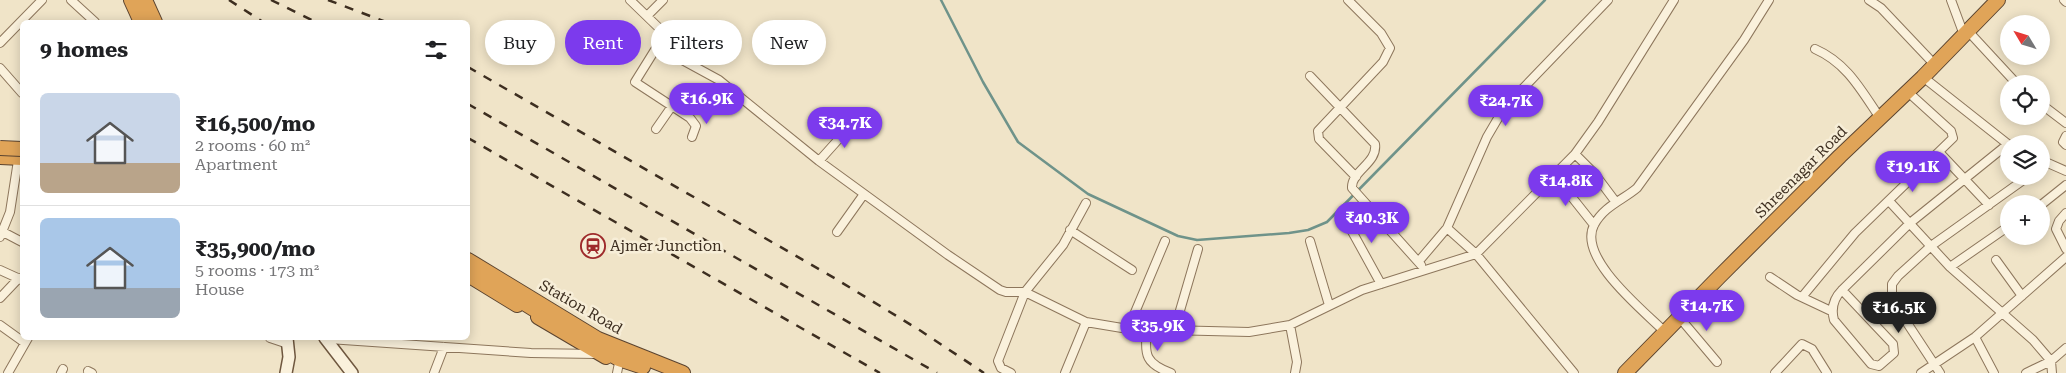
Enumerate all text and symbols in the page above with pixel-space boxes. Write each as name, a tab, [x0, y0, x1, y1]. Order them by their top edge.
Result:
north arrow	[2000, 15, 2050, 65]
map controls	[2000, 15, 2050, 245]
chip: Buy	[485, 20, 555, 65]
chip: Rent	[565, 20, 641, 65]
chip: Filters	[651, 20, 742, 65]
chip: New	[752, 20, 826, 65]
icon: filters	[422, 36, 450, 64]
text: 9 homes	[40, 38, 128, 62]
button: locate	[2000, 75, 2050, 125]
pin: ₹16.9K	[666, 82, 748, 125]
pin: ₹24.7K	[1465, 84, 1547, 127]
text: ₹16.9K	[680, 89, 734, 108]
text: ₹24.7K	[1479, 91, 1533, 110]
pin: ₹34.7K	[804, 106, 886, 149]
text: ₹16,500/mo	[195, 112, 315, 136]
icon: home	[80, 113, 140, 173]
text: ₹34.7K	[818, 113, 872, 132]
street label: Shreenagar Road	[1751, 122, 1851, 222]
button: layers	[2000, 135, 2050, 185]
text: 2 rooms · 60 m²	[195, 136, 310, 155]
pin: ₹19.1K	[1872, 150, 1954, 193]
text: Apartment	[195, 155, 278, 174]
text: ₹19.1K	[1886, 157, 1940, 176]
pin: ₹14.8K	[1525, 164, 1607, 207]
text: ₹14.8K	[1539, 171, 1593, 190]
button: +	[2000, 195, 2050, 245]
pin: ₹40.3K	[1331, 202, 1413, 244]
text: ₹40.3K	[1345, 208, 1399, 227]
station icon: Ajmer Junction	[580, 233, 606, 259]
text: ₹35,900/mo	[195, 237, 315, 261]
place label: Ajmer Junction	[610, 237, 722, 255]
icon: home	[80, 238, 140, 298]
text: 5 rooms · 173 m²	[195, 261, 319, 280]
street label: Station Road	[536, 276, 626, 338]
text: House	[195, 280, 244, 299]
pin: ₹14.7K	[1666, 290, 1748, 332]
pin: ₹16.5K	[1858, 292, 1940, 334]
text: ₹14.7K	[1680, 296, 1734, 315]
text: ₹16.5K	[1872, 298, 1926, 317]
pin: ₹35.9K	[1117, 310, 1199, 352]
text: ₹35.9K	[1131, 316, 1185, 335]

